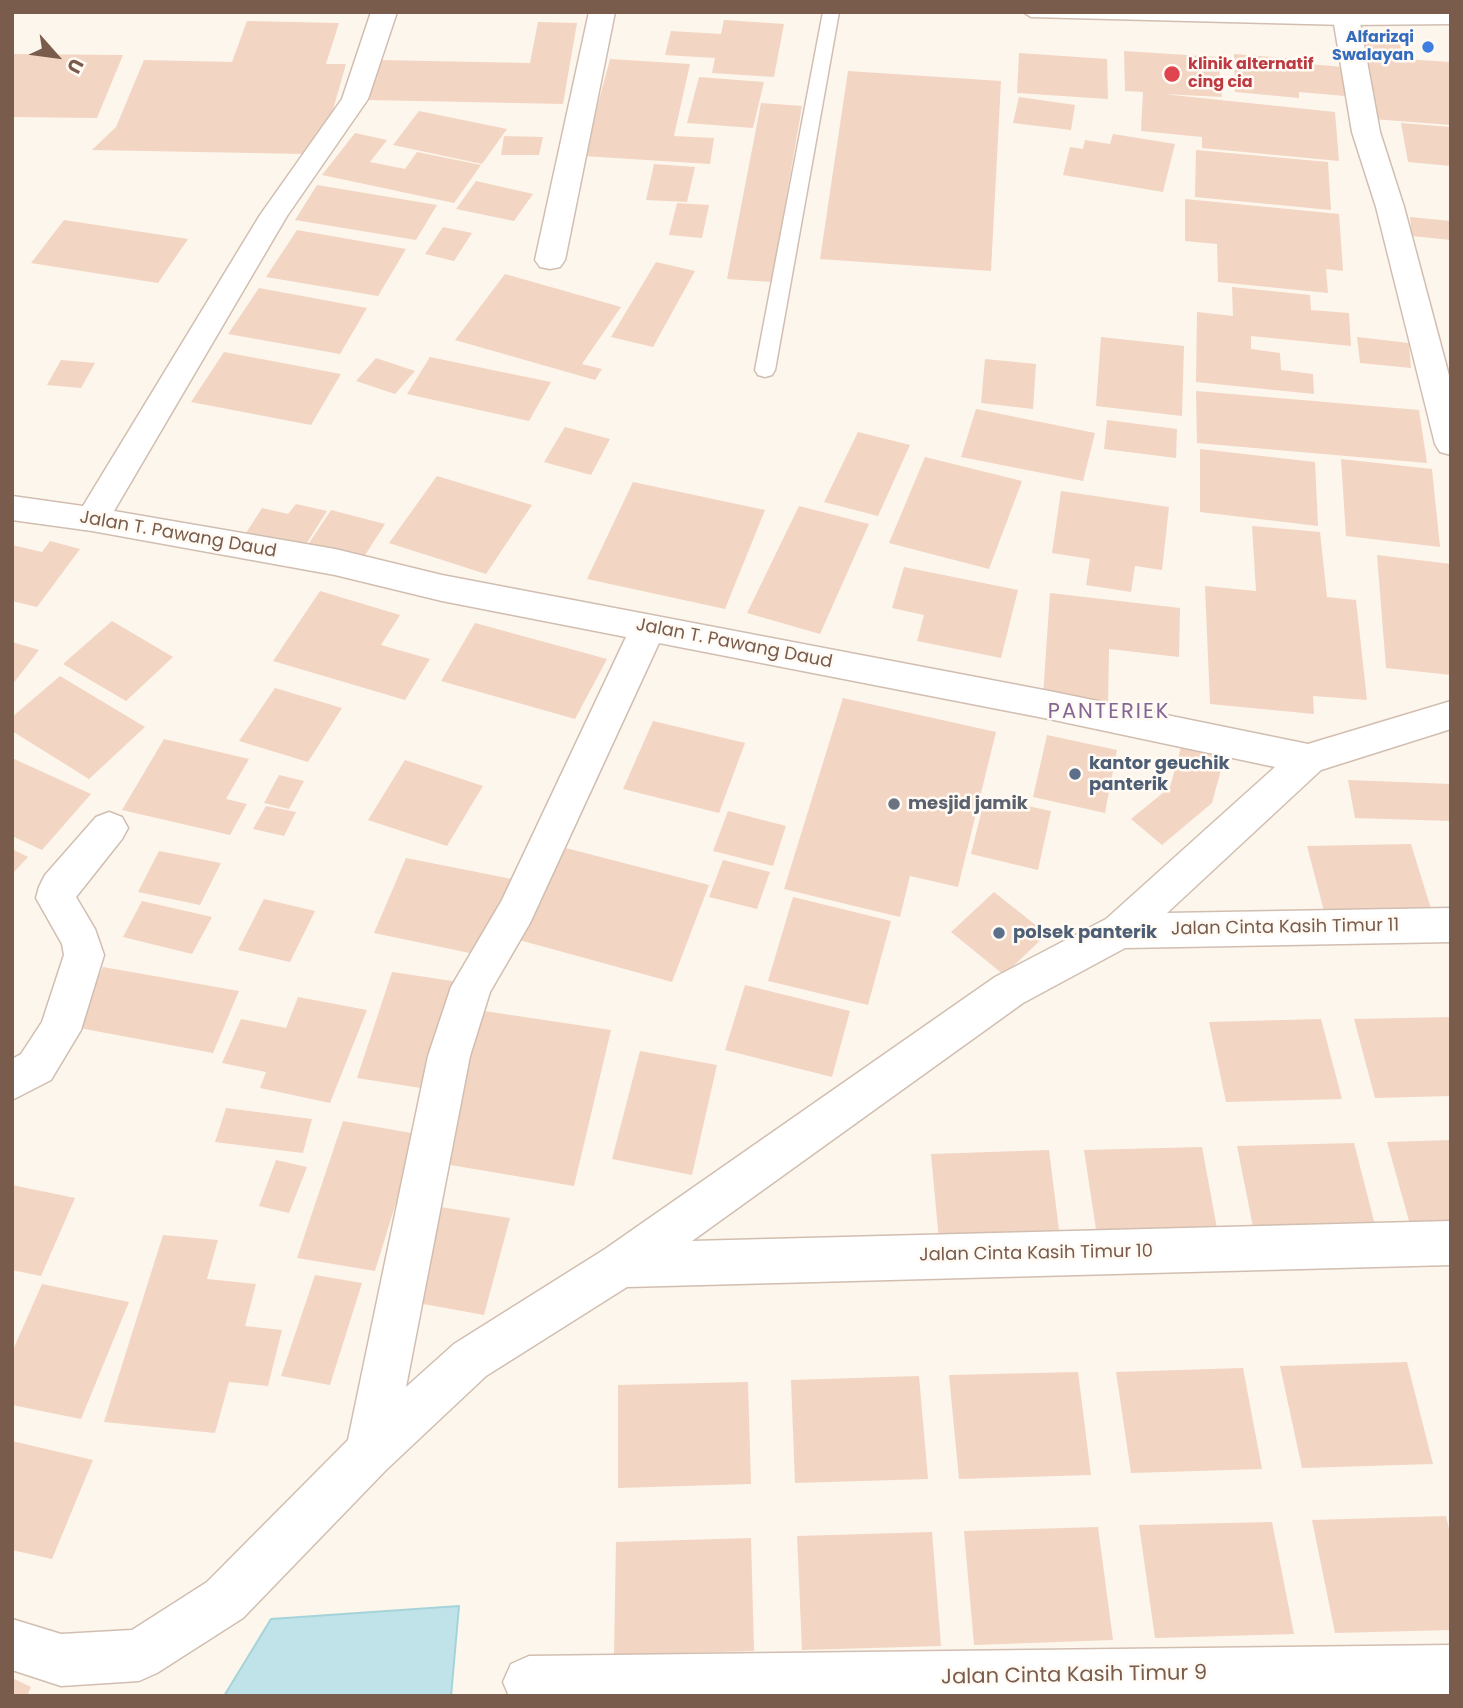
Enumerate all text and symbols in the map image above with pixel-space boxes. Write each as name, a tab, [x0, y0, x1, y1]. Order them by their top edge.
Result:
north arrow	[21, 21, 91, 91]
place label: Alfarizqi Swalayan	[1332, 28, 1414, 66]
marker: Alfarizqi Swalayan	[1420, 39, 1436, 55]
text: U	[60, 54, 90, 78]
place label: klinik alternatif cing cia	[1188, 55, 1314, 93]
marker: klinik alternatif cing cia	[1162, 64, 1182, 84]
street label: Jalan T. Pawang Daud	[78, 507, 278, 563]
street label: Jalan T. Pawang Daud	[634, 614, 834, 674]
district label: PANTERIEK	[1049, 700, 1169, 726]
place label: kantor geuchik panterik	[1089, 753, 1230, 796]
marker: kantor geuchik panterik	[1067, 766, 1083, 782]
place label: mesjid jamik	[908, 793, 1028, 815]
marker: mesjid jamik	[886, 796, 902, 812]
street label: Jalan Cinta Kasih Timur 11	[1171, 915, 1399, 941]
place label: polsek panterik	[1013, 922, 1157, 944]
marker: polsek panterik	[991, 925, 1007, 941]
street label: Jalan Cinta Kasih Timur 10	[919, 1241, 1153, 1267]
street label: Jalan Cinta Kasih Timur 9	[941, 1661, 1207, 1691]

